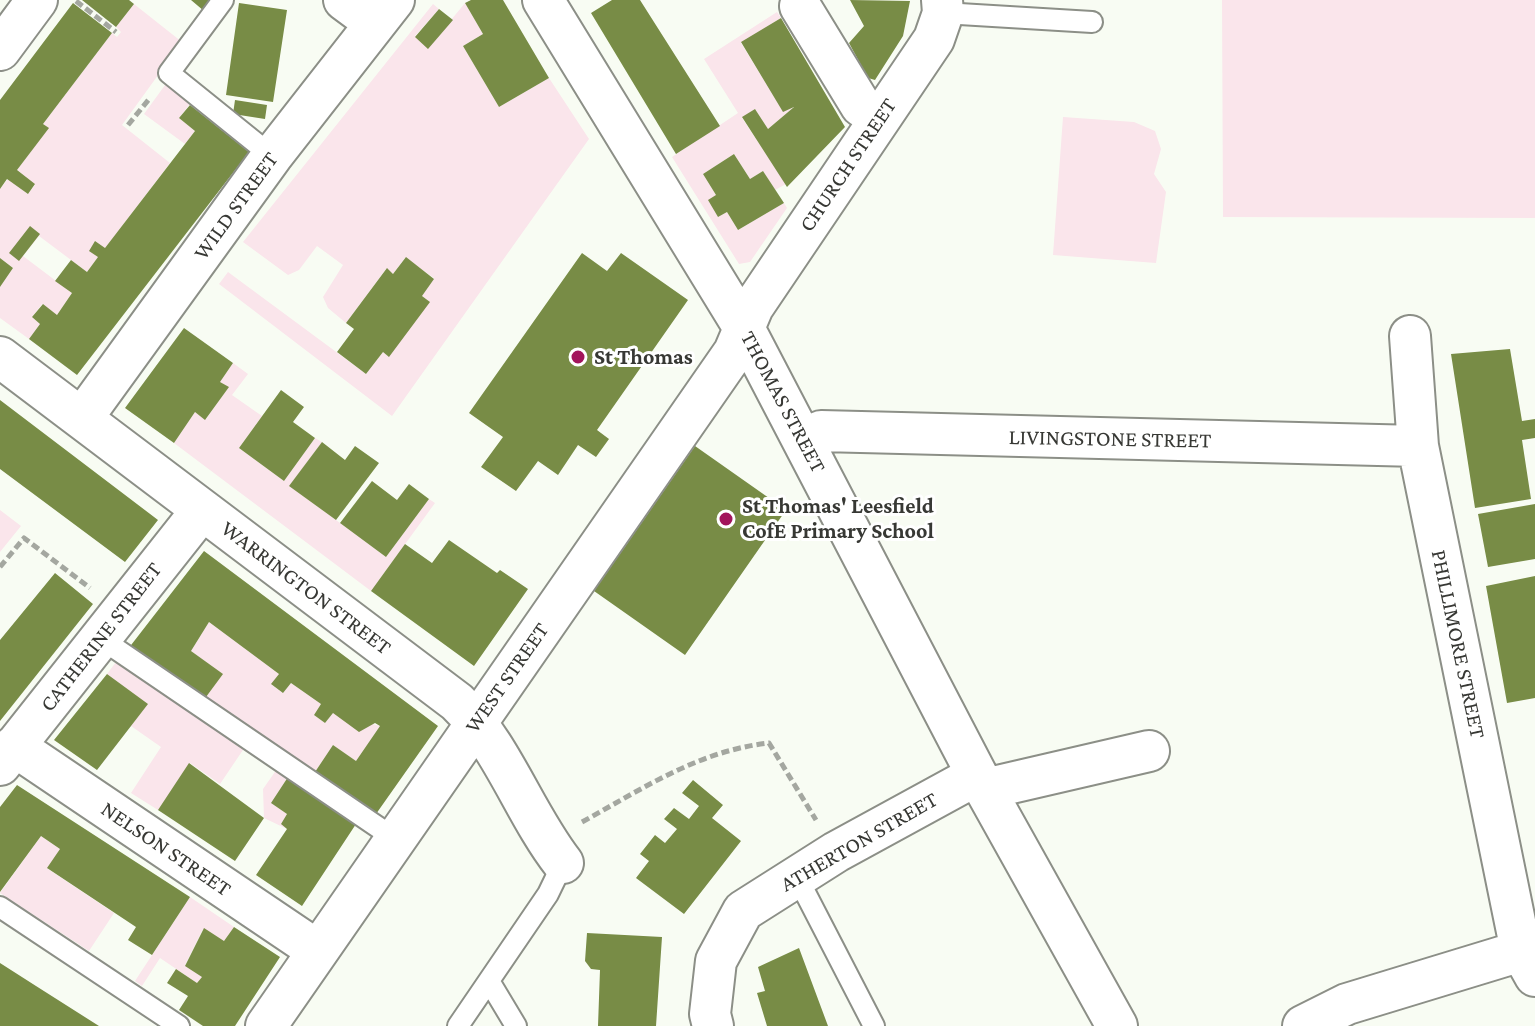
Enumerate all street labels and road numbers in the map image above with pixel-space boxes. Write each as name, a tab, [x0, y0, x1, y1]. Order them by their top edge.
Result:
street label: CHURCH STREET	[794, 93, 902, 237]
street label: WILD STREET	[188, 147, 284, 265]
street label: THOMAS STREET	[735, 327, 831, 477]
street label: LIVINGSTONE STREET	[1008, 424, 1212, 454]
street label: WARRINGTON STREET	[216, 515, 396, 661]
street label: PHILLIMORE STREET	[1425, 547, 1491, 741]
street label: CATHERINE STREET	[34, 557, 168, 717]
street label: WEST STREET	[459, 618, 555, 738]
street label: ATHERTON STREET	[776, 786, 942, 898]
street label: NELSON STREET	[96, 796, 236, 902]

